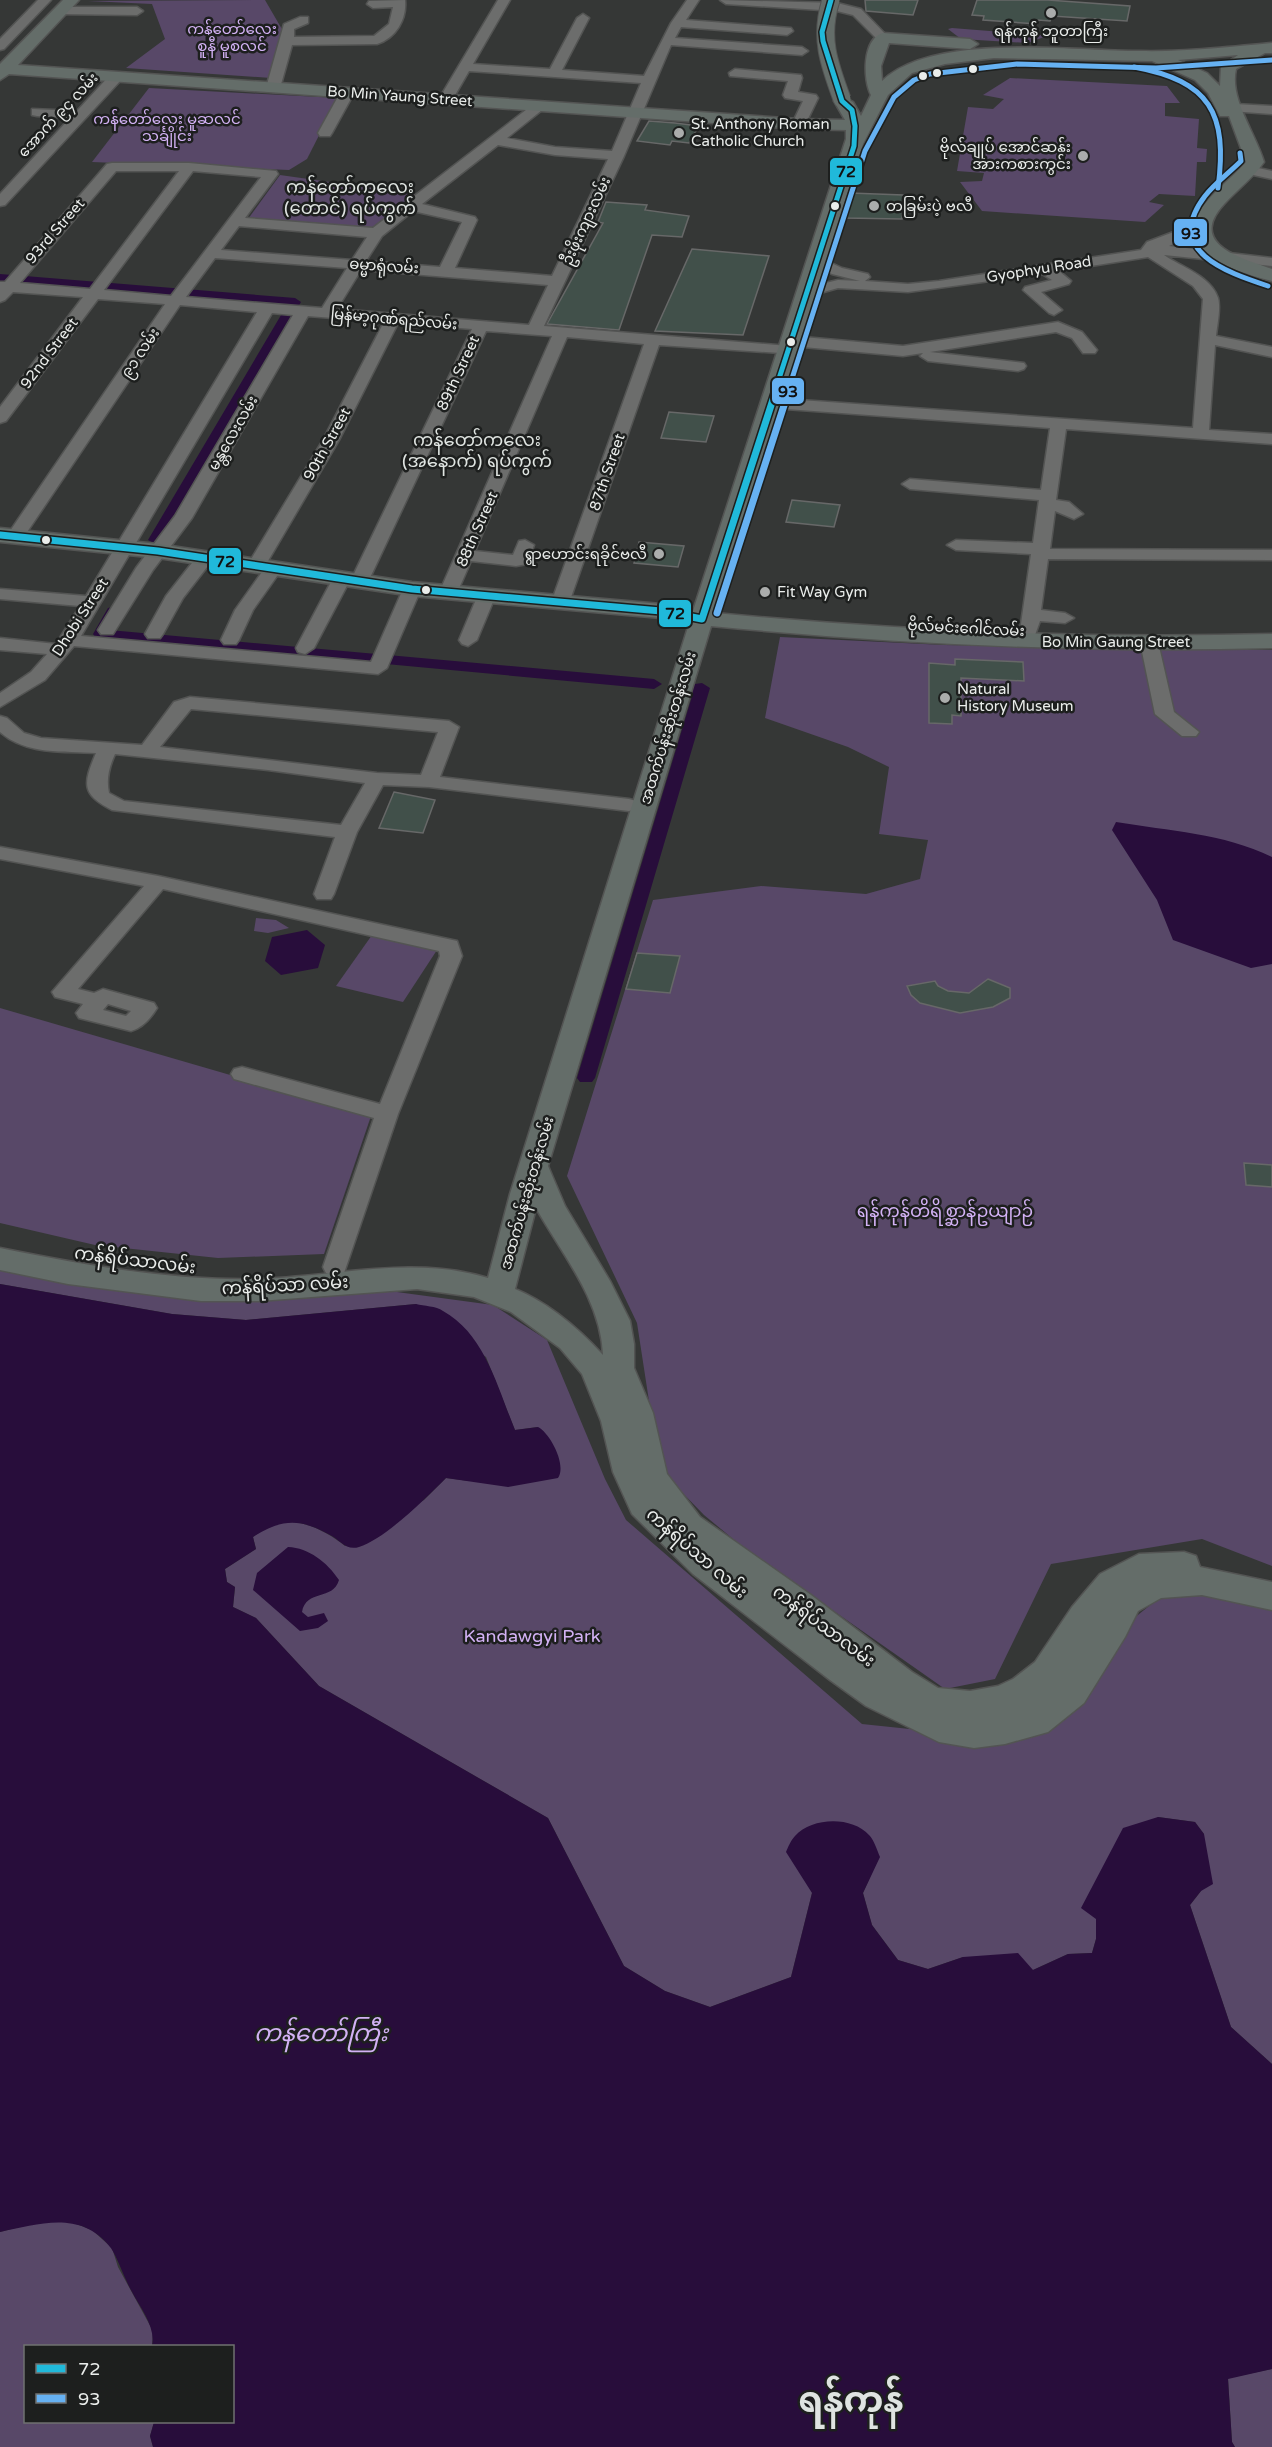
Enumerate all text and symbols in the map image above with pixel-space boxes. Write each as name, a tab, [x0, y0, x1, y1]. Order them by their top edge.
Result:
marker: ရန်ကုန် ဘူတာကြီး	[1044, 6, 1058, 20]
park label: ကန်တော်လေး စူနီ မူစလင်	[187, 19, 277, 58]
place label: ရန်ကုန် ဘူတာကြီး	[994, 21, 1108, 43]
unlabelled marker	[967, 63, 979, 75]
unlabelled marker	[931, 67, 943, 79]
street label: အောက် ၉၄ လမ်း	[13, 68, 104, 163]
unlabelled marker	[917, 70, 929, 82]
street label: Bo Min Yaung Street	[327, 82, 474, 110]
park label: ကန်တော်လေး မူဆလင် သင်္ချိုင်း	[93, 109, 241, 148]
place label: St. Anthony Roman Catholic Church	[691, 115, 830, 150]
marker: St. Anthony Roman Catholic Church	[672, 126, 686, 140]
place label: ဗိုလ်ချုပ် အောင်ဆန်း အားကစားကွင်း	[940, 137, 1071, 175]
marker: ဗိုလ်ချုပ် အောင်ဆန်း အားကစားကွင်း	[1076, 149, 1090, 163]
line badge: 72	[829, 157, 863, 186]
text: 72	[836, 162, 856, 182]
district label: ကန်တော်ကလေး (တောင်) ရပ်ကွက်	[284, 174, 416, 223]
street label: ဦးဖိုးကျားလမ်း	[557, 174, 617, 269]
street label: 93rd Street	[22, 194, 88, 267]
place label: တခြမ်းပဲ့ ဗလီ	[886, 196, 973, 218]
marker: တခြမ်းပဲ့ ဗလီ	[867, 199, 881, 213]
unlabelled marker	[829, 200, 841, 212]
line badge: 93	[1173, 218, 1208, 247]
text: 93	[1181, 224, 1201, 244]
street label: Gyophyu Road	[985, 252, 1093, 286]
street label: ဓမ္မာရုံလမ်း	[348, 254, 419, 281]
street label: မြန်မာ့ဂုဏ်ရည်လမ်း	[330, 303, 458, 336]
street label: 92nd Street	[16, 314, 82, 392]
street label: ၉၁ လမ်း	[116, 324, 166, 383]
street label: 89th Street	[433, 332, 483, 413]
unlabelled marker	[785, 336, 797, 348]
line badge: 93	[771, 377, 805, 405]
text: 93	[778, 382, 798, 402]
street label: မန္တလေးလမ်း	[204, 392, 264, 475]
street label: 90th Street	[300, 404, 355, 484]
district label: ကန်တော်ကလေး (အနောက်) ရပ်ကွက်	[402, 427, 552, 476]
street label: 87th Street	[585, 431, 629, 513]
street label: 88th Street	[452, 488, 502, 569]
unlabelled marker	[40, 534, 52, 546]
place label: ရွာဟောင်းရခိုင်ဗလီ	[525, 544, 647, 566]
line badge: 72	[208, 547, 242, 575]
marker: ရွာဟောင်းရခိုင်ဗလီ	[652, 547, 666, 561]
text: 72	[215, 552, 235, 572]
street label: Dhobi Street	[48, 574, 112, 659]
place label: Fit Way Gym	[777, 583, 867, 601]
unlabelled marker	[420, 584, 432, 596]
marker: Fit Way Gym	[758, 585, 772, 599]
line badge: 72	[658, 599, 692, 628]
text: 72	[665, 604, 685, 624]
street label: ဗိုလ်မင်းဂေါင်လမ်း	[907, 615, 1025, 643]
street label: Bo Min Gaung Street	[1042, 633, 1191, 651]
street label: အထက်ပန်းဆိုးတန်းလမ်း	[635, 649, 703, 807]
place label: Natural History Museum	[957, 680, 1074, 715]
marker: Natural History Museum	[938, 691, 952, 705]
street label: အထက်ပန်းဆိုးတန်းလမ်း	[496, 1114, 560, 1273]
park label: ရန်ကုန်တိရိစ္ဆာန်ဥယျာဉ်	[857, 1197, 1033, 1226]
street label: ကန်ရိပ်သာလမ်း	[73, 1239, 197, 1282]
street label: ကန်ရိပ်သာ လမ်း	[221, 1268, 349, 1303]
street label: ကန်ရိပ်သာ လမ်း	[639, 1501, 754, 1606]
street label: ကန်ရိပ်သာလမ်း	[766, 1578, 881, 1675]
park label: Kandawgyi Park	[463, 1625, 601, 1647]
water label: ကန်တော်ကြီး	[254, 2016, 390, 2053]
legend	[24, 2345, 234, 2423]
text: 72	[78, 2358, 101, 2380]
district label: ရန်ကုန်	[798, 2375, 904, 2429]
text: 93	[78, 2388, 101, 2410]

